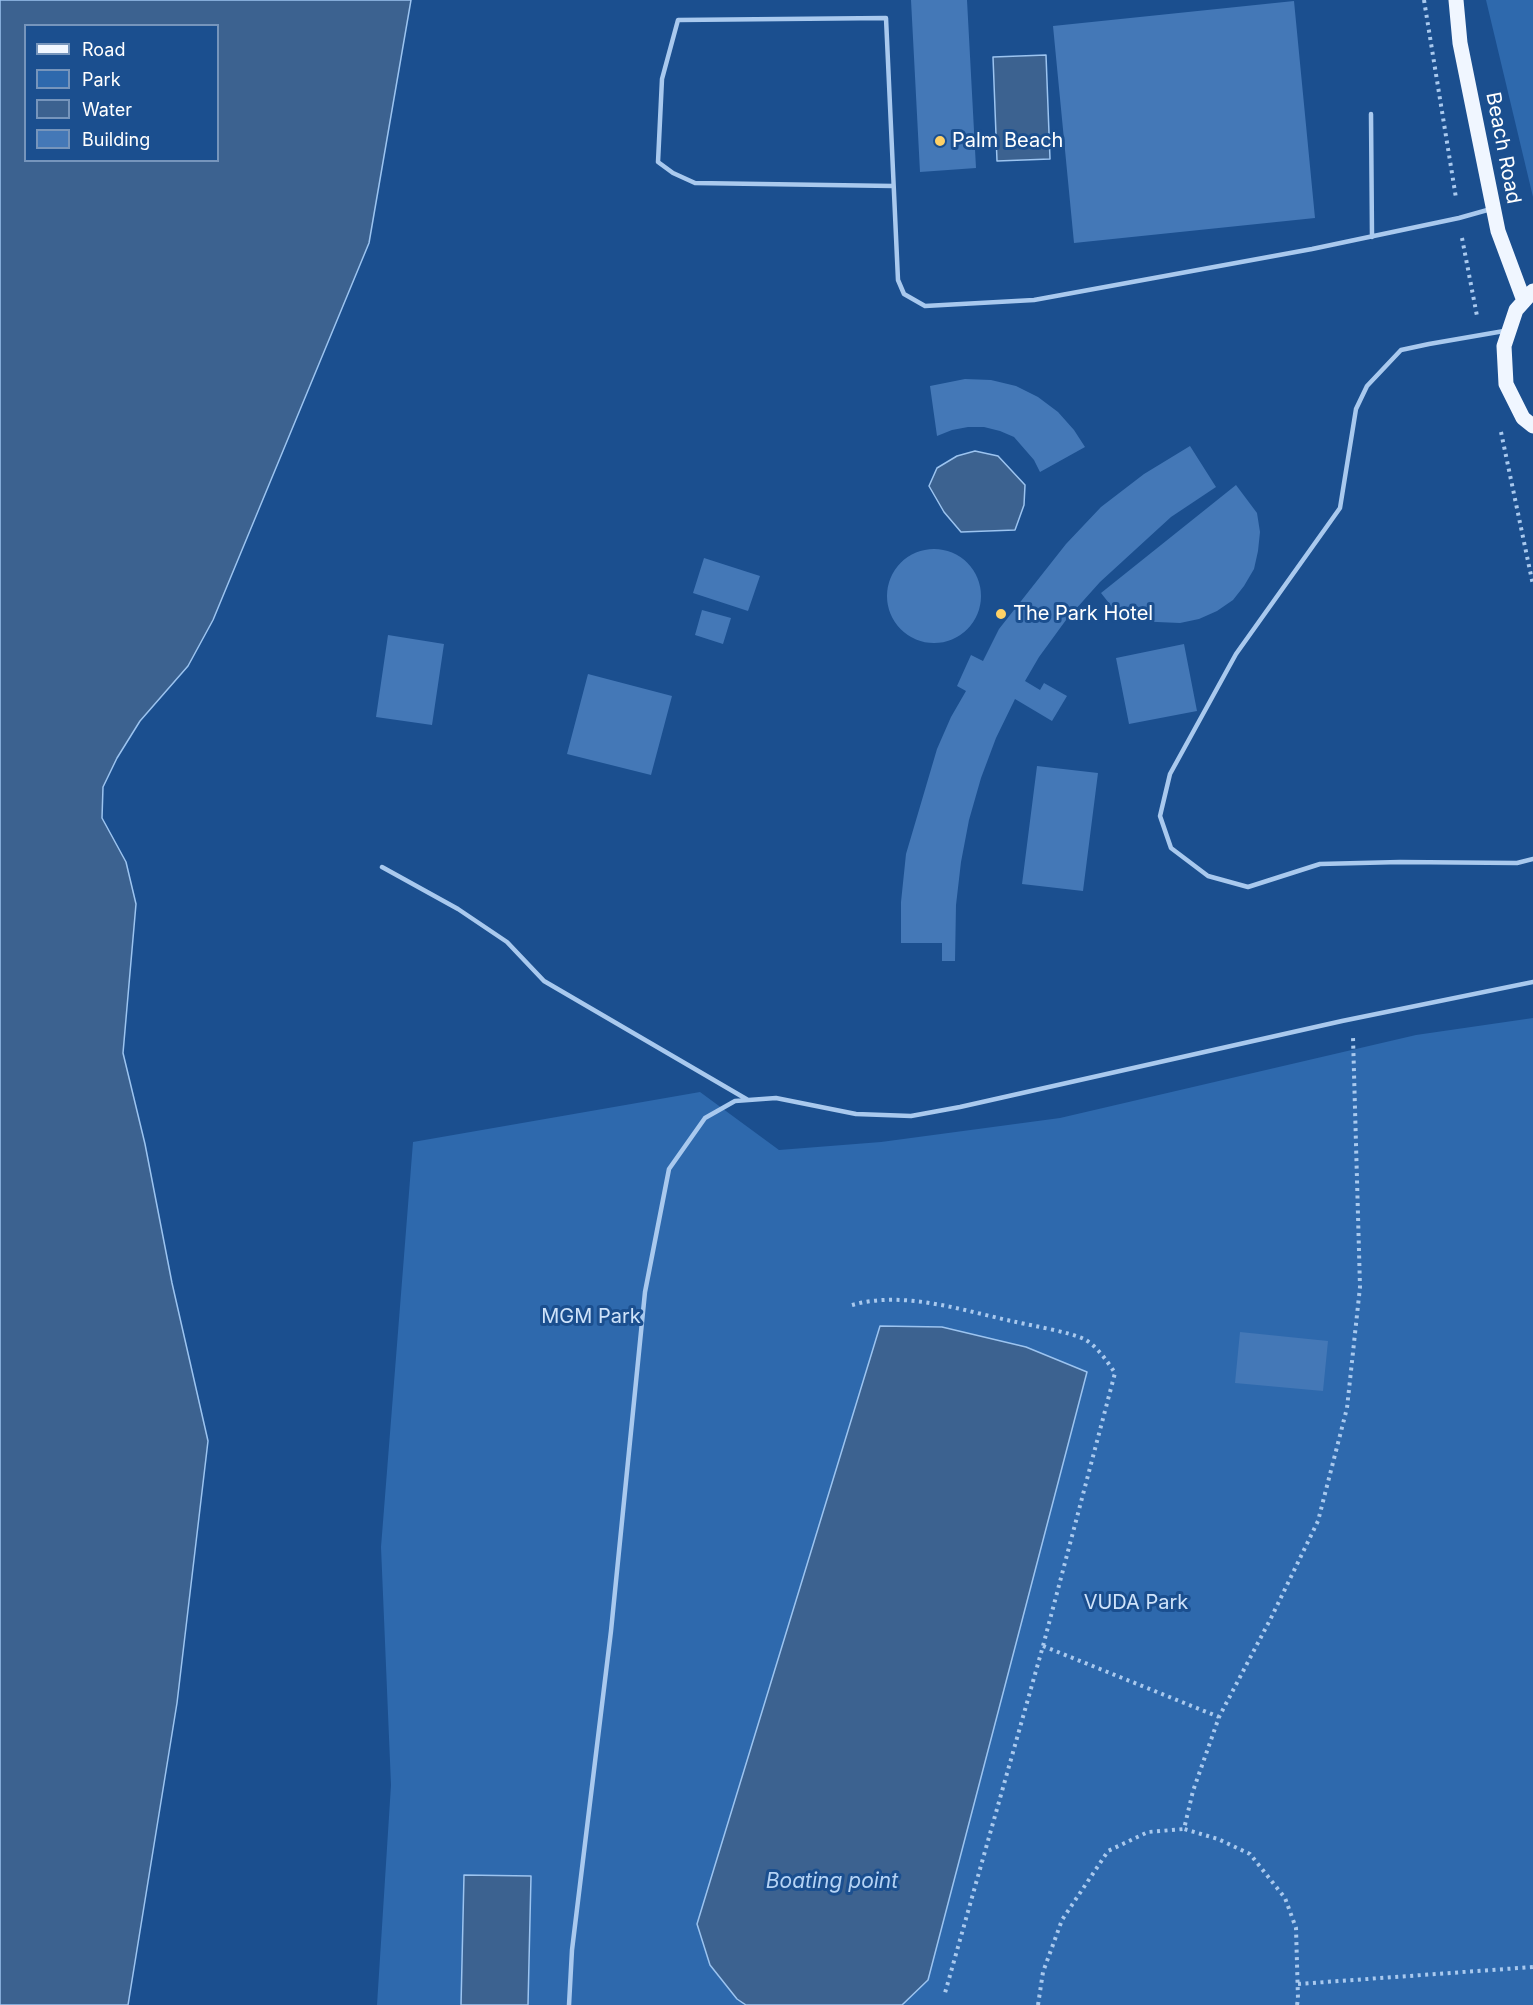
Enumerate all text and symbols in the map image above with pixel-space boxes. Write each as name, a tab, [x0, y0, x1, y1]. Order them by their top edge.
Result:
legend	[24, 24, 219, 162]
text: Road	[82, 39, 125, 60]
text: Park	[82, 69, 121, 90]
street label: Beach Road	[1480, 90, 1526, 206]
text: Water	[82, 99, 132, 120]
text: Building	[82, 129, 150, 150]
place label: Palm Beach	[952, 129, 1063, 153]
marker: Palm Beach	[933, 134, 947, 148]
place label: The Park Hotel	[1013, 602, 1153, 626]
marker: The Park Hotel	[994, 607, 1008, 621]
park label: MGM Park	[541, 1305, 641, 1329]
park label: VUDA Park	[1084, 1591, 1188, 1615]
water label: Boating point	[766, 1869, 898, 1895]

